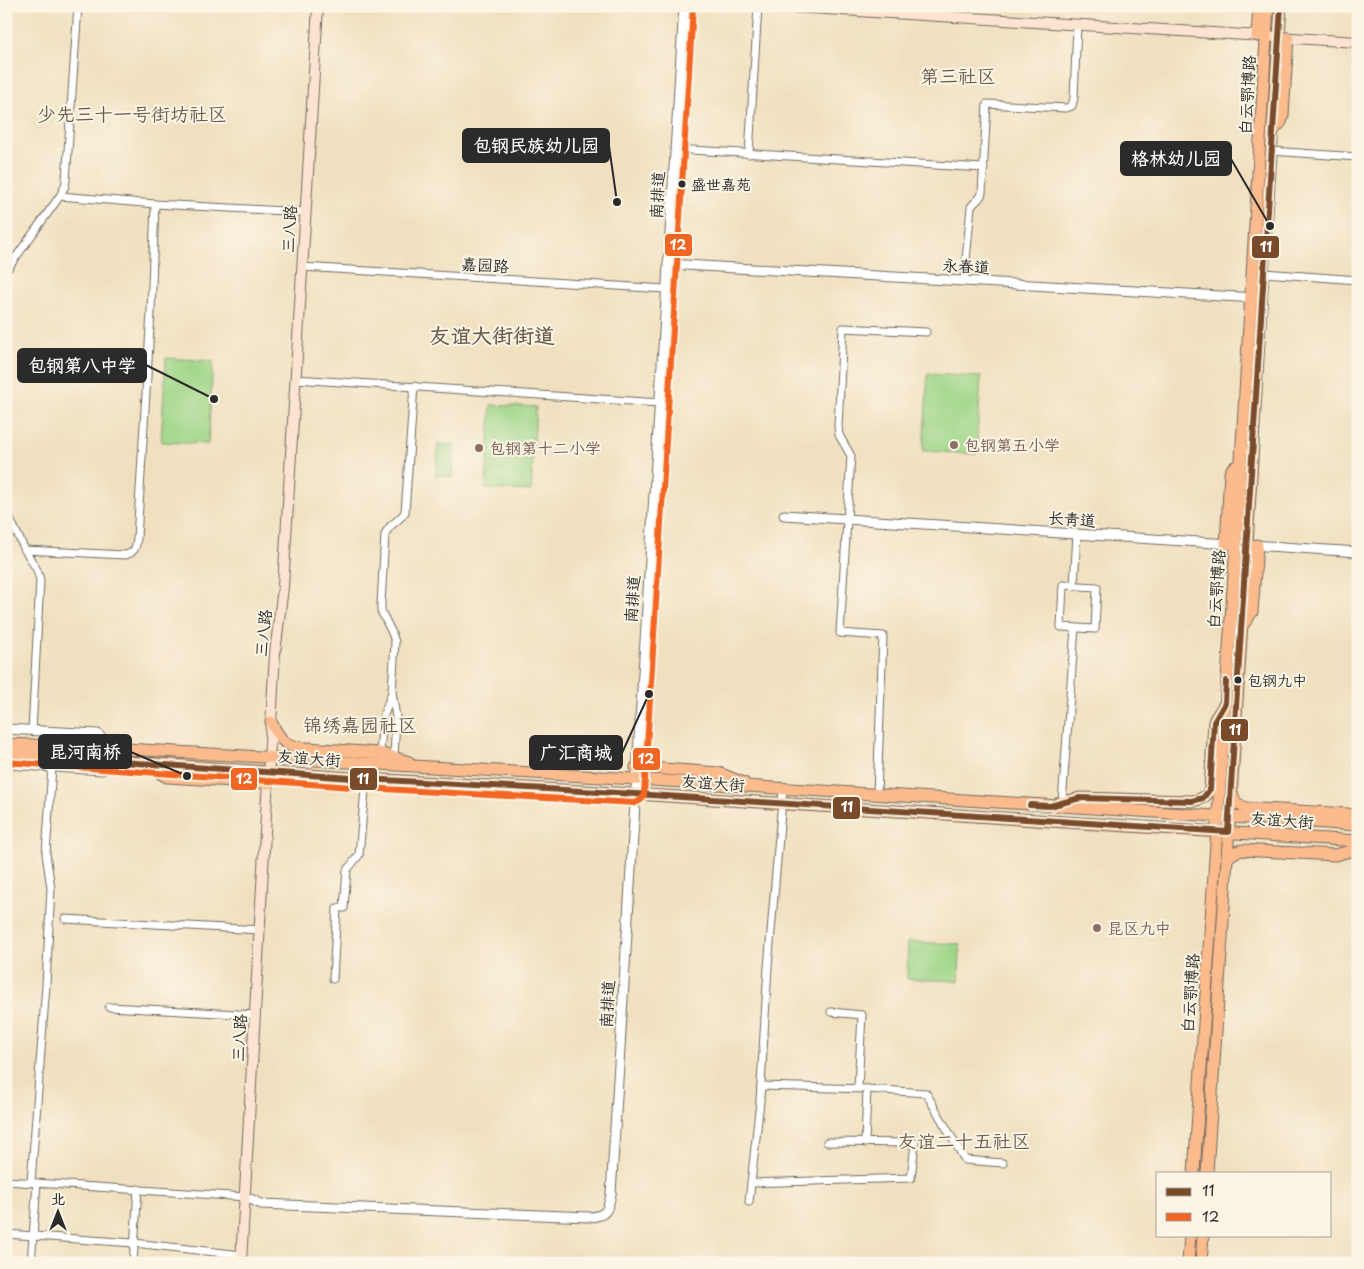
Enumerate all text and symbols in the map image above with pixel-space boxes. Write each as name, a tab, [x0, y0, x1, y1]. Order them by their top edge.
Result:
street label: 白云鄂博路	[1232, 54, 1260, 136]
district label: 第三社区	[920, 61, 996, 89]
district label: 少先三十一号街坊社区	[37, 99, 227, 127]
callout: 包钢民族幼儿园	[463, 129, 609, 162]
text: 包钢民族幼儿园	[473, 131, 599, 158]
callout: 格林幼儿园	[1121, 142, 1231, 175]
text: 格林幼儿园	[1131, 144, 1221, 171]
street label: 南排道	[643, 170, 669, 220]
place label: 盛世嘉苑	[691, 172, 751, 195]
marker: 盛世嘉苑	[677, 179, 687, 189]
street label: 三八路	[275, 204, 301, 254]
line badge: 12	[664, 233, 693, 257]
text: 12	[670, 234, 686, 255]
line badge: 11	[1251, 235, 1280, 259]
text: 11	[1260, 236, 1272, 257]
street label: 嘉园路	[460, 251, 510, 277]
street label: 永春道	[941, 252, 991, 278]
district label: 友谊大街街道	[429, 318, 555, 350]
callout: 包钢第八中学	[18, 349, 146, 382]
text: 包钢第八中学	[28, 351, 136, 378]
place label: 包钢第五小学	[964, 432, 1060, 456]
place label: 包钢第十二小学	[489, 435, 601, 459]
marker: 包钢第五小学	[948, 439, 960, 451]
marker: 包钢第十二小学	[473, 442, 485, 454]
street label: 长青道	[1047, 504, 1097, 532]
street label: 白云鄂博路	[1200, 548, 1230, 630]
street label: 南排道	[617, 574, 645, 624]
street label: 三八路	[248, 608, 276, 658]
place label: 包钢九中	[1247, 668, 1307, 691]
marker: 包钢九中	[1233, 675, 1243, 685]
district label: 锦绣嘉园社区	[303, 710, 417, 738]
line badge: 11	[1220, 718, 1249, 742]
text: 11	[1229, 719, 1241, 740]
callout: 昆河南桥	[39, 735, 131, 768]
callout: 广汇商城	[530, 736, 622, 769]
text: 昆河南桥	[49, 737, 121, 764]
text: 广汇商城	[540, 738, 612, 765]
street label: 友谊大街	[276, 743, 342, 771]
line badge: 12	[632, 747, 661, 771]
text: 12	[638, 748, 654, 769]
line badge: 12	[230, 767, 258, 791]
line badge: 11	[349, 767, 378, 791]
text: 12	[236, 768, 252, 789]
text: 11	[357, 768, 369, 789]
street label: 友谊大街	[680, 768, 746, 796]
line badge: 11	[832, 796, 861, 820]
text: 11	[841, 796, 853, 817]
street label: 友谊大街	[1249, 805, 1315, 833]
place label: 昆区九中	[1107, 915, 1171, 939]
marker: 昆区九中	[1091, 922, 1103, 934]
street label: 白云鄂博路	[1174, 952, 1204, 1034]
street label: 南排道	[593, 979, 619, 1029]
street label: 三八路	[225, 1013, 251, 1063]
district label: 友谊二十五社区	[897, 1126, 1031, 1154]
legend	[1156, 1172, 1332, 1236]
text: 11	[1202, 1178, 1215, 1201]
north arrow	[32, 1186, 82, 1236]
text: 北	[51, 1188, 65, 1209]
text: 12	[1202, 1204, 1219, 1227]

